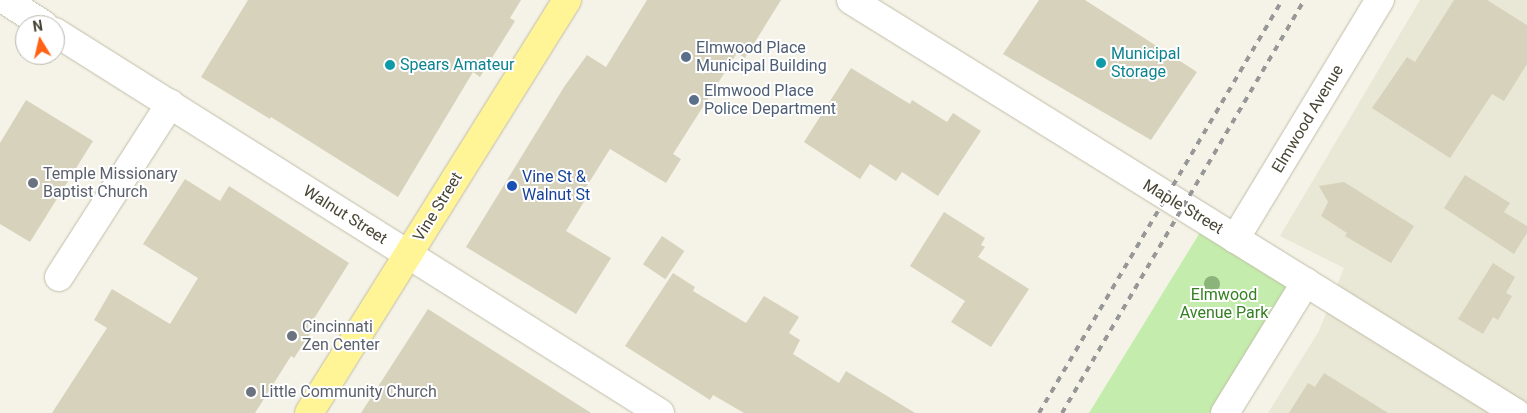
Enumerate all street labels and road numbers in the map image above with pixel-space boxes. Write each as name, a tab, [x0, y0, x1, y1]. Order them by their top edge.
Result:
street label: Elmwood Avenue	[1268, 62, 1348, 176]
street label: Vine Street	[409, 169, 467, 245]
street label: Maple Street	[1139, 176, 1227, 238]
street label: Walnut Street	[299, 182, 391, 248]

